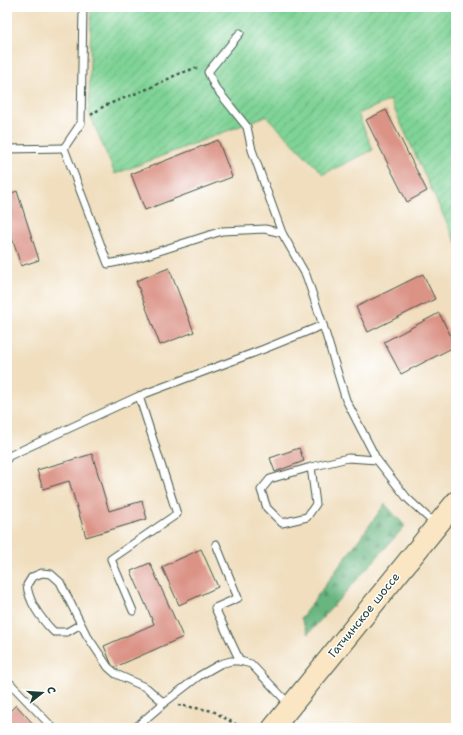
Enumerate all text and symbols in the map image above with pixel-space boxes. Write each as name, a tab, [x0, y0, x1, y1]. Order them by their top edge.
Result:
street label: Гатчинское шоссе	[325, 569, 403, 661]
north arrow	[22, 673, 62, 713]
text: С	[43, 685, 59, 696]

